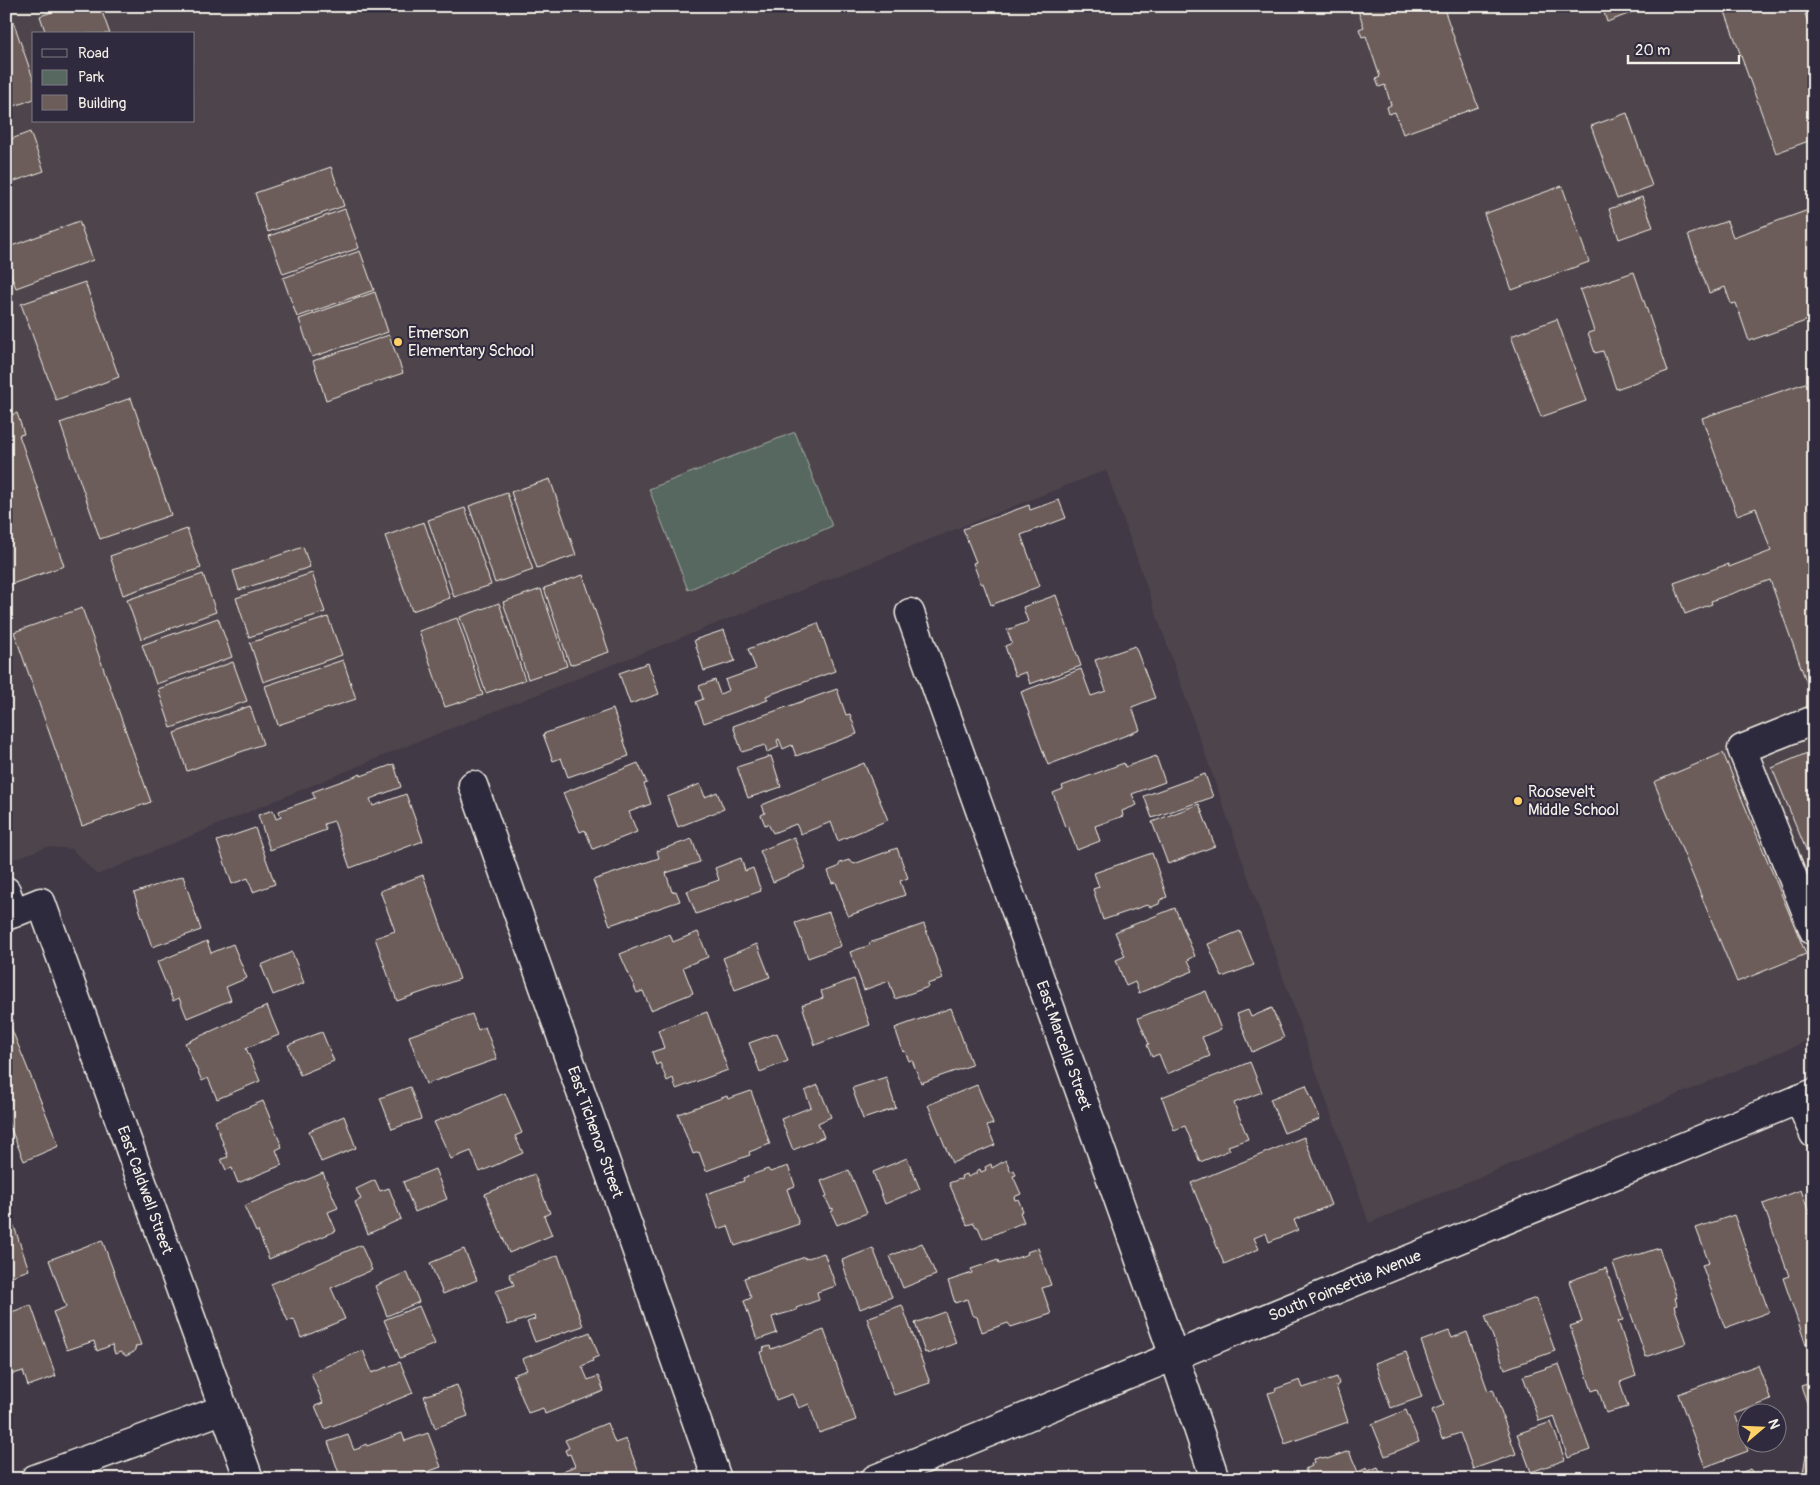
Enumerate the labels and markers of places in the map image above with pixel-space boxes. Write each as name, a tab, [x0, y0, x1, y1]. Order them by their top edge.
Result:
place label: Emerson Elementary School	[408, 323, 534, 361]
marker: Emerson Elementary School	[392, 336, 404, 348]
place label: Roosevelt Middle School	[1528, 782, 1619, 820]
marker: Roosevelt Middle School	[1512, 795, 1524, 807]

